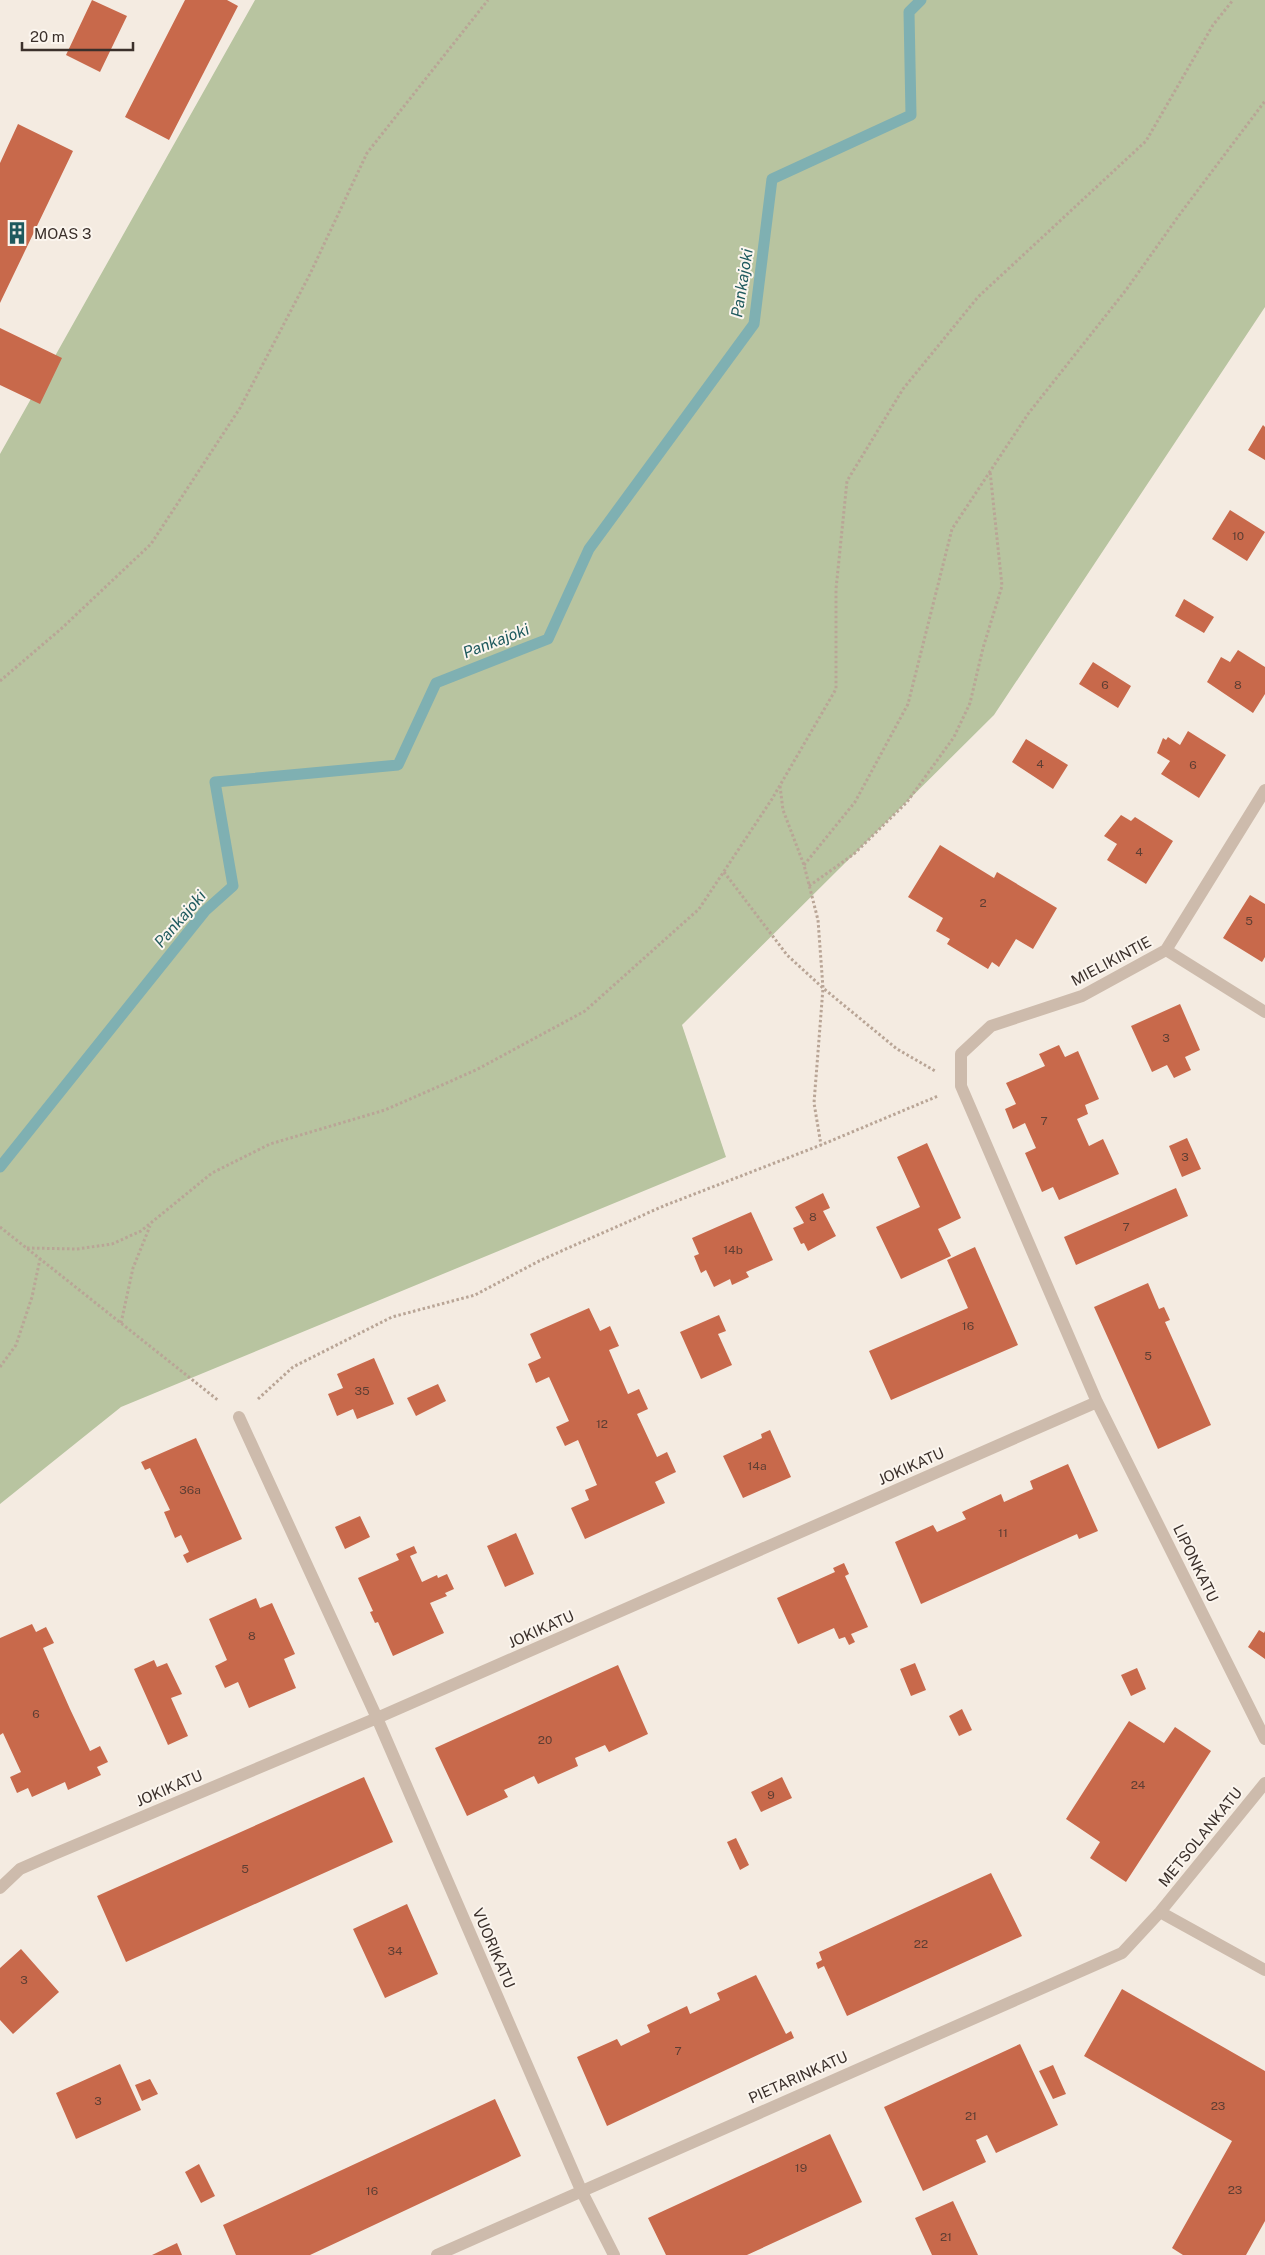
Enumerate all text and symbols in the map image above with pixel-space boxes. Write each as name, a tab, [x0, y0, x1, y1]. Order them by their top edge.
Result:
scale bar	[22, 20, 134, 52]
text: 20 m	[30, 28, 65, 45]
building icon: MOAS 3	[4, 220, 30, 246]
place label: MOAS 3	[34, 225, 91, 242]
water label: Pankajoki	[727, 247, 757, 319]
house number: 10	[1232, 529, 1244, 543]
water label: Pankajoki	[460, 620, 532, 662]
house number: 6	[1101, 678, 1109, 692]
house number: 8	[1234, 678, 1242, 692]
house number: 4	[1036, 757, 1044, 771]
house number: 6	[1189, 758, 1197, 772]
house number: 4	[1135, 845, 1143, 859]
water label: Pankajoki	[150, 887, 210, 951]
house number: 2	[979, 896, 987, 910]
house number: 5	[1245, 914, 1253, 928]
street label: MIELIKINTIE	[1068, 933, 1154, 989]
house number: 3	[1162, 1031, 1170, 1045]
house number: 7	[1040, 1114, 1048, 1128]
house number: 3	[1181, 1150, 1189, 1164]
house number: 8	[809, 1210, 817, 1224]
house number: 7	[1122, 1220, 1130, 1234]
house number: 14b	[723, 1243, 743, 1257]
house number: 16	[962, 1319, 974, 1333]
house number: 5	[1144, 1349, 1152, 1363]
house number: 35	[354, 1384, 370, 1398]
house number: 12	[596, 1417, 608, 1431]
street label: JOKIKATU	[875, 1444, 947, 1488]
house number: 14a	[747, 1459, 767, 1473]
house number: 36a	[179, 1483, 201, 1497]
street label: LIPONKATU	[1170, 1522, 1222, 1604]
house number: 11	[998, 1526, 1008, 1540]
street label: JOKIKATU	[505, 1607, 577, 1651]
house number: 8	[248, 1629, 256, 1643]
house number: 6	[32, 1707, 40, 1721]
house number: 20	[538, 1733, 552, 1747]
street label: JOKIKATU	[133, 1766, 205, 1810]
house number: 24	[1131, 1778, 1146, 1792]
street label: METSOLANKATU	[1155, 1784, 1245, 1890]
house number: 9	[767, 1788, 775, 1802]
house number: 5	[241, 1862, 249, 1876]
street label: VUORIKATU	[470, 1905, 518, 1991]
house number: 22	[914, 1937, 928, 1951]
house number: 34	[387, 1944, 403, 1958]
house number: 3	[20, 1973, 28, 1987]
house number: 7	[674, 2044, 682, 2058]
street label: PIETARINKATU	[746, 2048, 850, 2106]
house number: 3	[94, 2094, 102, 2108]
house number: 23	[1211, 2099, 1225, 2113]
house number: 21	[965, 2109, 977, 2123]
house number: 19	[795, 2161, 807, 2175]
house number: 23	[1228, 2183, 1242, 2197]
house number: 16	[366, 2184, 378, 2198]
house number: 21	[940, 2230, 952, 2244]

